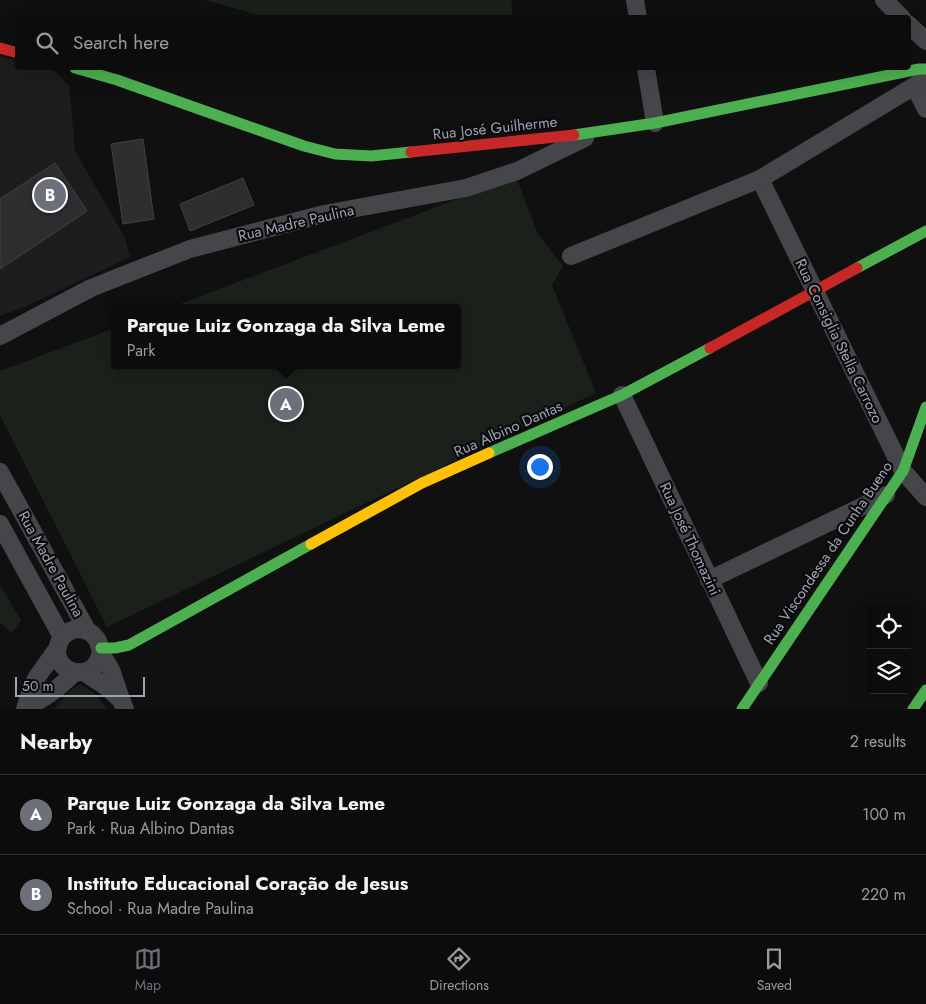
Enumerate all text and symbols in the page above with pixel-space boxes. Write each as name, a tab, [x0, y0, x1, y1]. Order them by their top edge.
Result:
search box	[15, 15, 911, 70]
icon: search	[33, 29, 61, 57]
text: Search here	[73, 29, 169, 56]
street label: Rua José Guilherme	[432, 110, 559, 145]
pin: B	[34, 176, 66, 214]
street label: Rua Madre Paulina	[236, 199, 356, 247]
street label: Rua Consiglia Stella Carrozo	[790, 255, 888, 427]
popup	[111, 304, 461, 369]
text: Parque Luiz Gonzaga da Silva Leme	[127, 312, 445, 339]
text: Park	[127, 339, 155, 362]
pin: A	[270, 385, 302, 423]
street label: Rua Albino Dantas	[450, 395, 566, 463]
your location	[527, 454, 553, 480]
street label: Rua Viscondessa da Cunha Bueno	[758, 457, 898, 649]
street label: Rua José Thomazini	[654, 479, 726, 599]
street label: Rua Madre Paulina	[13, 507, 89, 621]
map controls	[866, 604, 911, 694]
button: locate	[866, 604, 911, 649]
button: layers	[866, 649, 911, 694]
scale bar	[15, 674, 145, 697]
text: 50 m	[22, 676, 53, 696]
text: Nearby	[20, 727, 92, 757]
text: 2 results	[850, 730, 906, 753]
text: Parque Luiz Gonzaga da Silva Leme	[67, 790, 385, 817]
text: A	[30, 803, 42, 826]
text: 100 m	[862, 803, 906, 826]
text: Park · Rua Albino Dantas	[67, 817, 234, 840]
text: Instituto Educacional Coração de Jesus	[67, 870, 408, 897]
text: B	[31, 883, 41, 906]
text: 220 m	[861, 883, 906, 906]
text: School · Rua Madre Paulina	[67, 897, 254, 920]
tab: Map	[134, 945, 162, 995]
tab: Directions	[430, 945, 489, 995]
tab: Saved	[757, 945, 792, 995]

